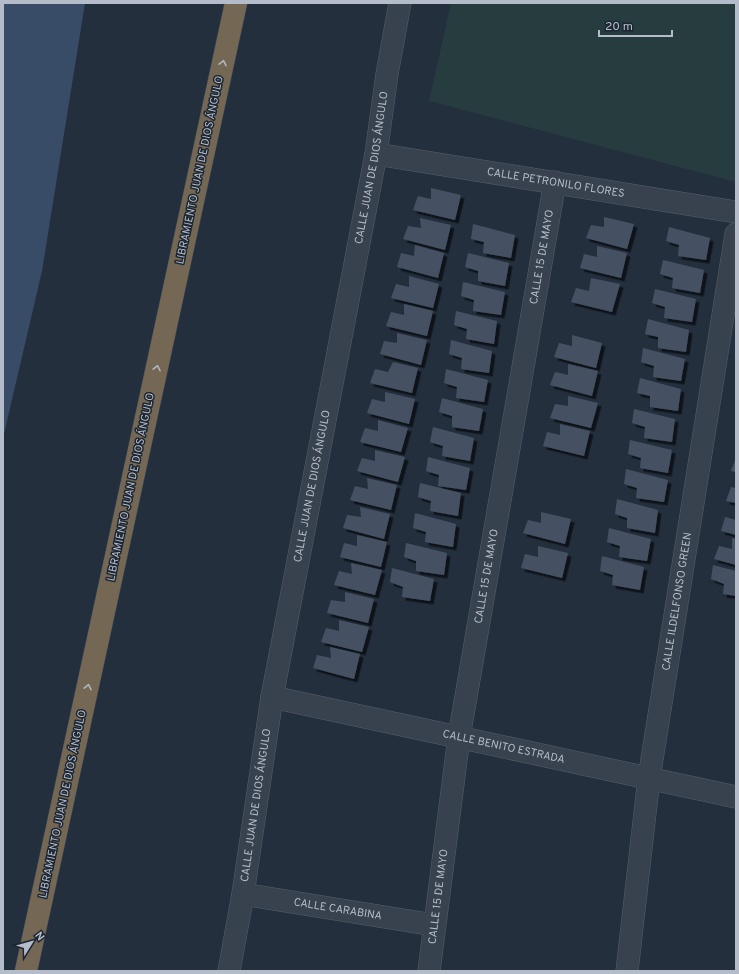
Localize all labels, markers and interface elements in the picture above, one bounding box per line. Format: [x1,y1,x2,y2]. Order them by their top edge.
scale bar [599,12,672,38]
text: 20 m [605,19,633,35]
one-way arrow [218,60,226,66]
street label: LIBRAMIENTO JUAN DE DIOS ÁNGULO [172,74,227,266]
street label: CALLE JUAN DE DIOS ÁNGULO [352,90,392,245]
street label: CALLE PETRONILO FLORES [486,165,626,201]
street label: CALLE 15 DE MAYO [527,209,557,305]
one-way arrow [152,365,160,371]
street label: LIBRAMIENTO JUAN DE DIOS ÁNGULO [103,391,158,583]
street label: CALLE JUAN DE DIOS ÁNGULO [291,409,334,564]
street label: CALLE 15 DE MAYO [472,528,502,625]
street label: CALLE ILDELFONSO GREEN [659,531,695,672]
one-way arrow [83,683,91,690]
street label: LIBRAMIENTO JUAN DE DIOS ÁNGULO [35,708,90,900]
street label: CALLE BENITO ESTRADA [441,727,566,767]
street label: CALLE JUAN DE DIOS ÁNGULO [238,728,274,883]
street label: CALLE 15 DE MAYO [426,848,452,945]
street label: CALLE CARABINA [293,895,383,923]
north arrow [12,922,52,962]
text: N [31,929,47,944]

